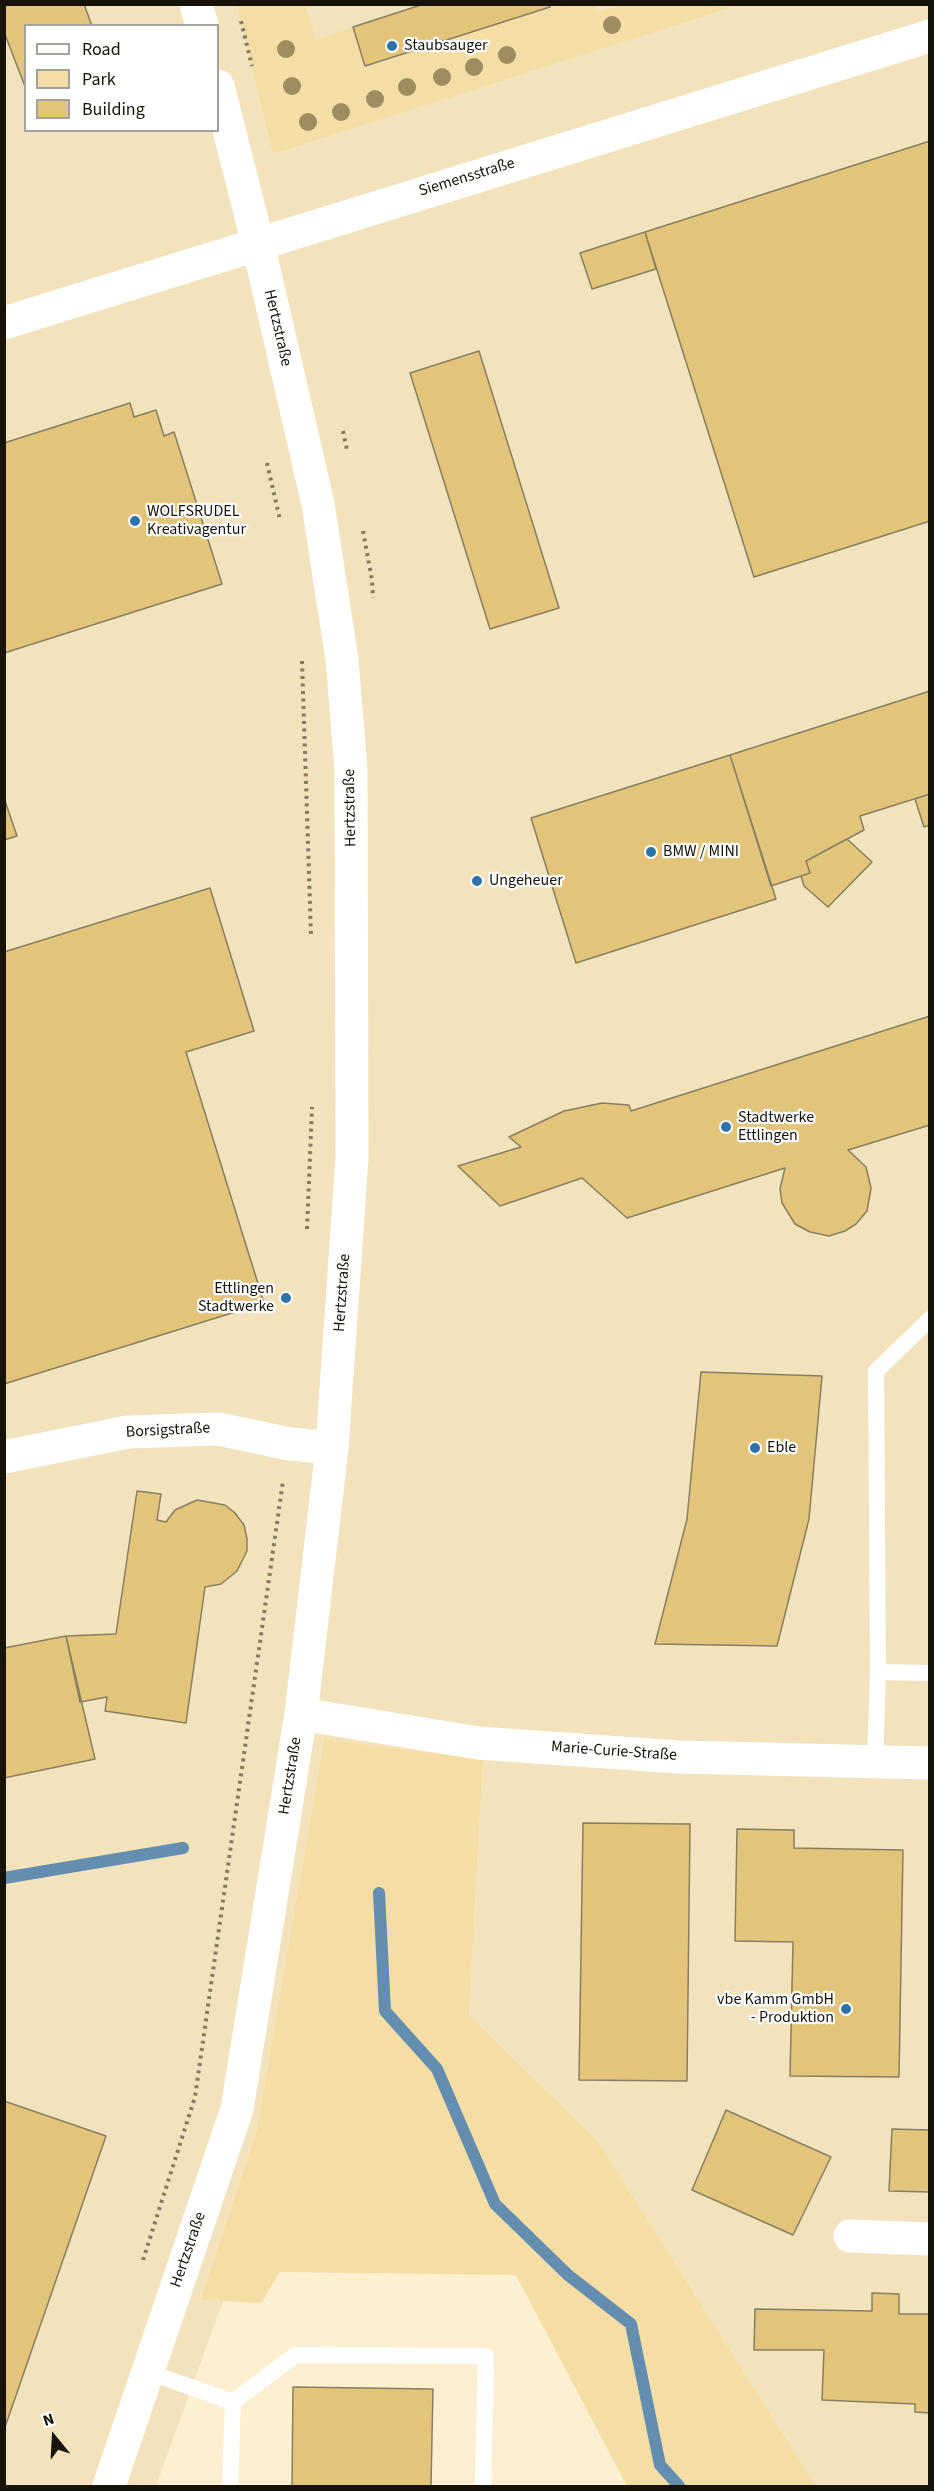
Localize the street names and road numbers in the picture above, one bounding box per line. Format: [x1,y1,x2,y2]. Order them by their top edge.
street label: Siemensstraße [417,154,517,202]
street label: Hertzstraße [259,288,295,368]
street label: Hertzstraße [341,769,361,847]
street label: Hertzstraße [331,1253,355,1333]
street label: Borsigstraße [125,1419,211,1443]
street label: Hertzstraße [275,1736,307,1816]
street label: Marie-Curie-Straße [550,1738,678,1766]
street label: Hertzstraße [167,2210,211,2290]

